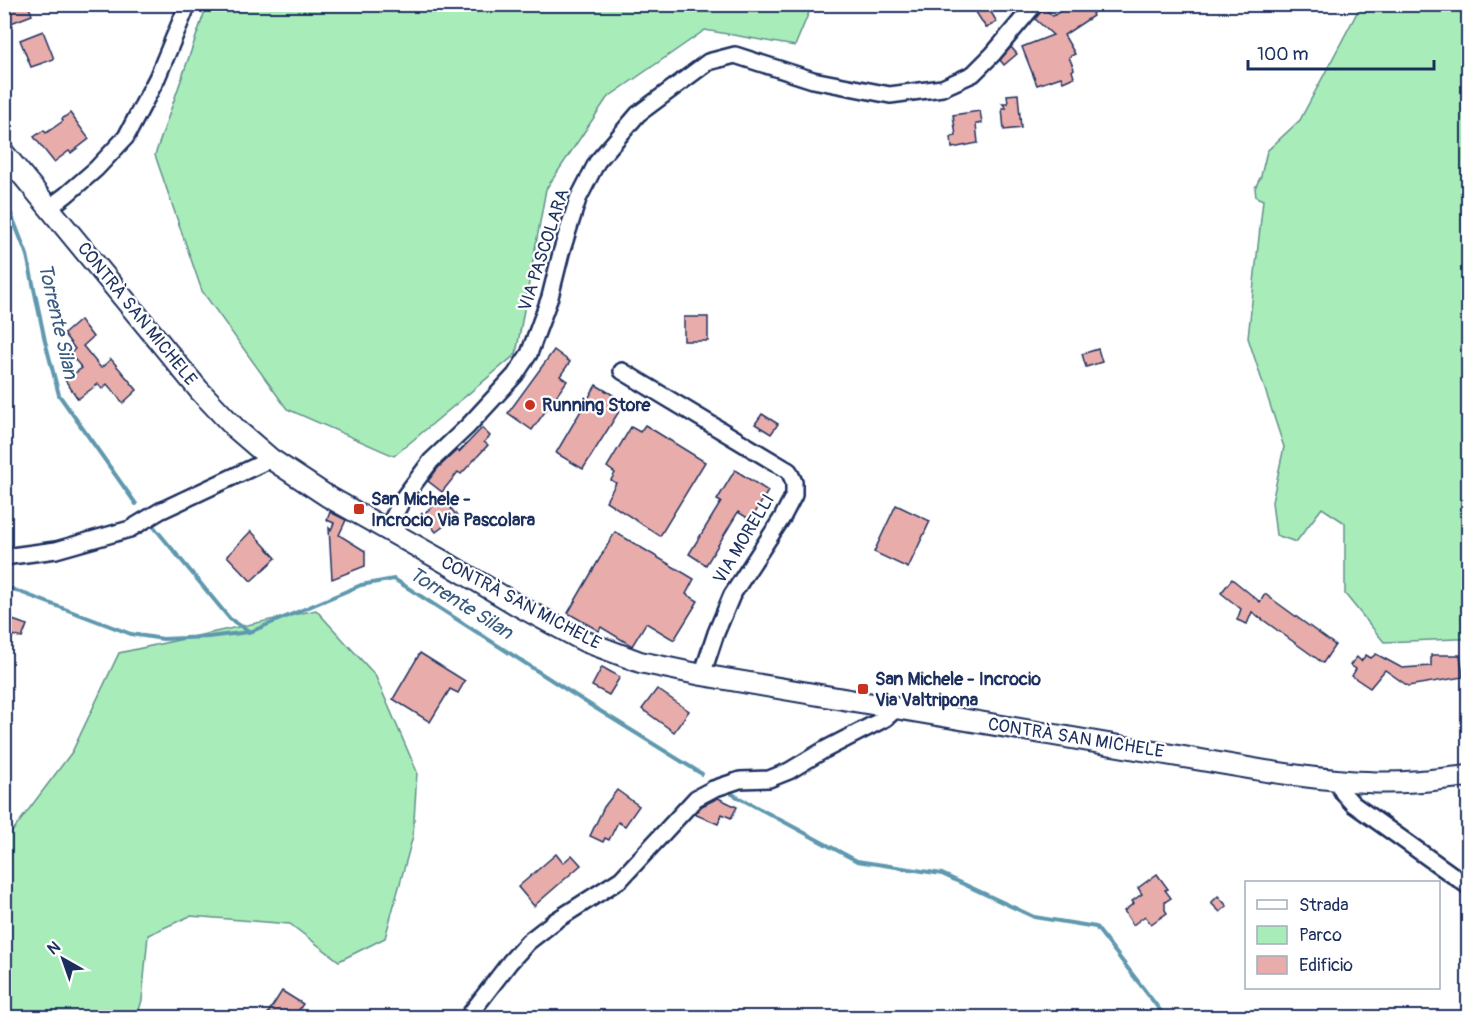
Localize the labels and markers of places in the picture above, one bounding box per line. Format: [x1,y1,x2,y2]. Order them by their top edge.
place label: Running Store [542,394,652,417]
marker: Running Store [523,398,537,412]
place label: San Michele - Incrocio Via Pascolara [371,488,536,532]
marker: San Michele - Incrocio Via Pascolara [352,502,366,516]
place label: San Michele - Incrocio Via Valtripona [875,668,1041,712]
marker: San Michele - Incrocio Via Valtripona [856,682,870,696]

